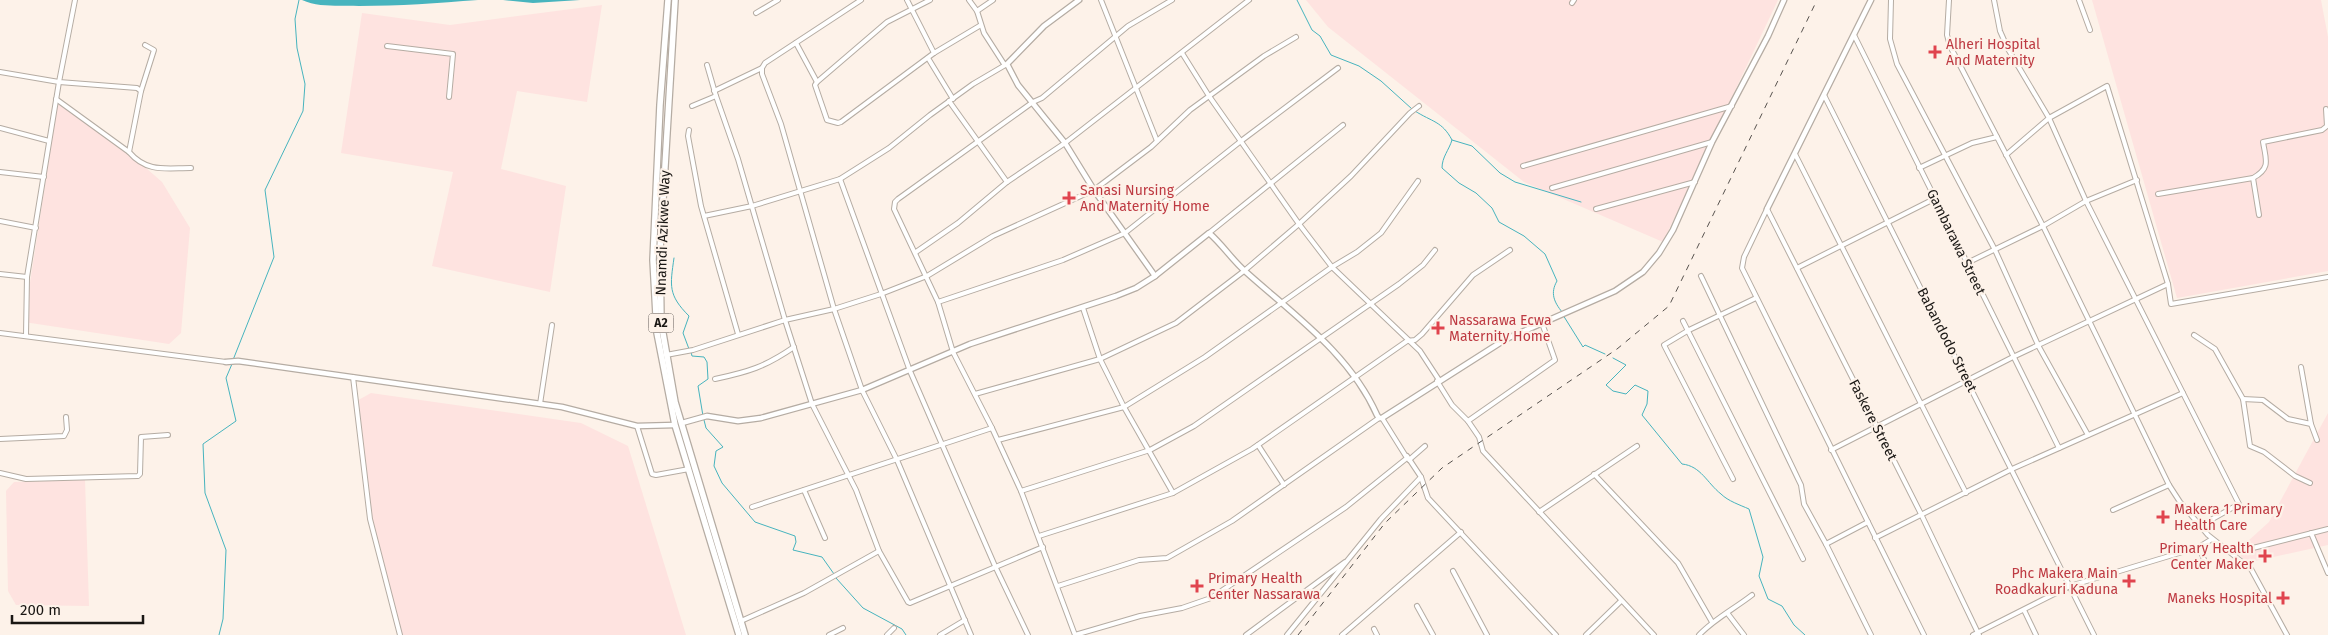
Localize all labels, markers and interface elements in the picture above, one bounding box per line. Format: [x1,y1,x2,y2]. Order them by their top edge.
place label: Alheri Hospital And Maternity [1946,36,2040,69]
marker: Alheri Hospital And Maternity [1928,45,1942,59]
street label: Nnamdi Azikwe Way [652,170,674,296]
place label: Sanasi Nursing And Maternity Home [1080,182,1210,215]
street label: Gambarawa Street [1923,186,1989,299]
marker: Sanasi Nursing And Maternity Home [1062,191,1076,205]
street label: Babandodo Street [1913,285,1981,396]
place label: Nassarawa Ecwa Maternity Home [1449,312,1552,345]
road number: A2 [648,314,674,332]
marker: Nassarawa Ecwa Maternity Home [1431,321,1445,335]
street label: Faskere Street [1845,376,1901,464]
place label: Makera 1 Primary Health Care [2174,501,2282,534]
marker: Makera 1 Primary Health Care [2156,510,2170,524]
place label: Primary Health Center Maker [2159,540,2255,573]
marker: Primary Health Center Maker [2258,549,2272,563]
place label: Phc Makera Main Roadkakuri Kaduna [1995,565,2118,598]
place label: Primary Health Center Nassarawa [1208,570,1320,603]
marker: Phc Makera Main Roadkakuri Kaduna [2122,574,2136,588]
marker: Primary Health Center Nassarawa [1190,579,1204,593]
place label: Maneks Hospital [2167,590,2272,607]
marker: Maneks Hospital [2276,591,2290,605]
scale bar [12,592,144,624]
text: 200 m [20,601,61,619]

